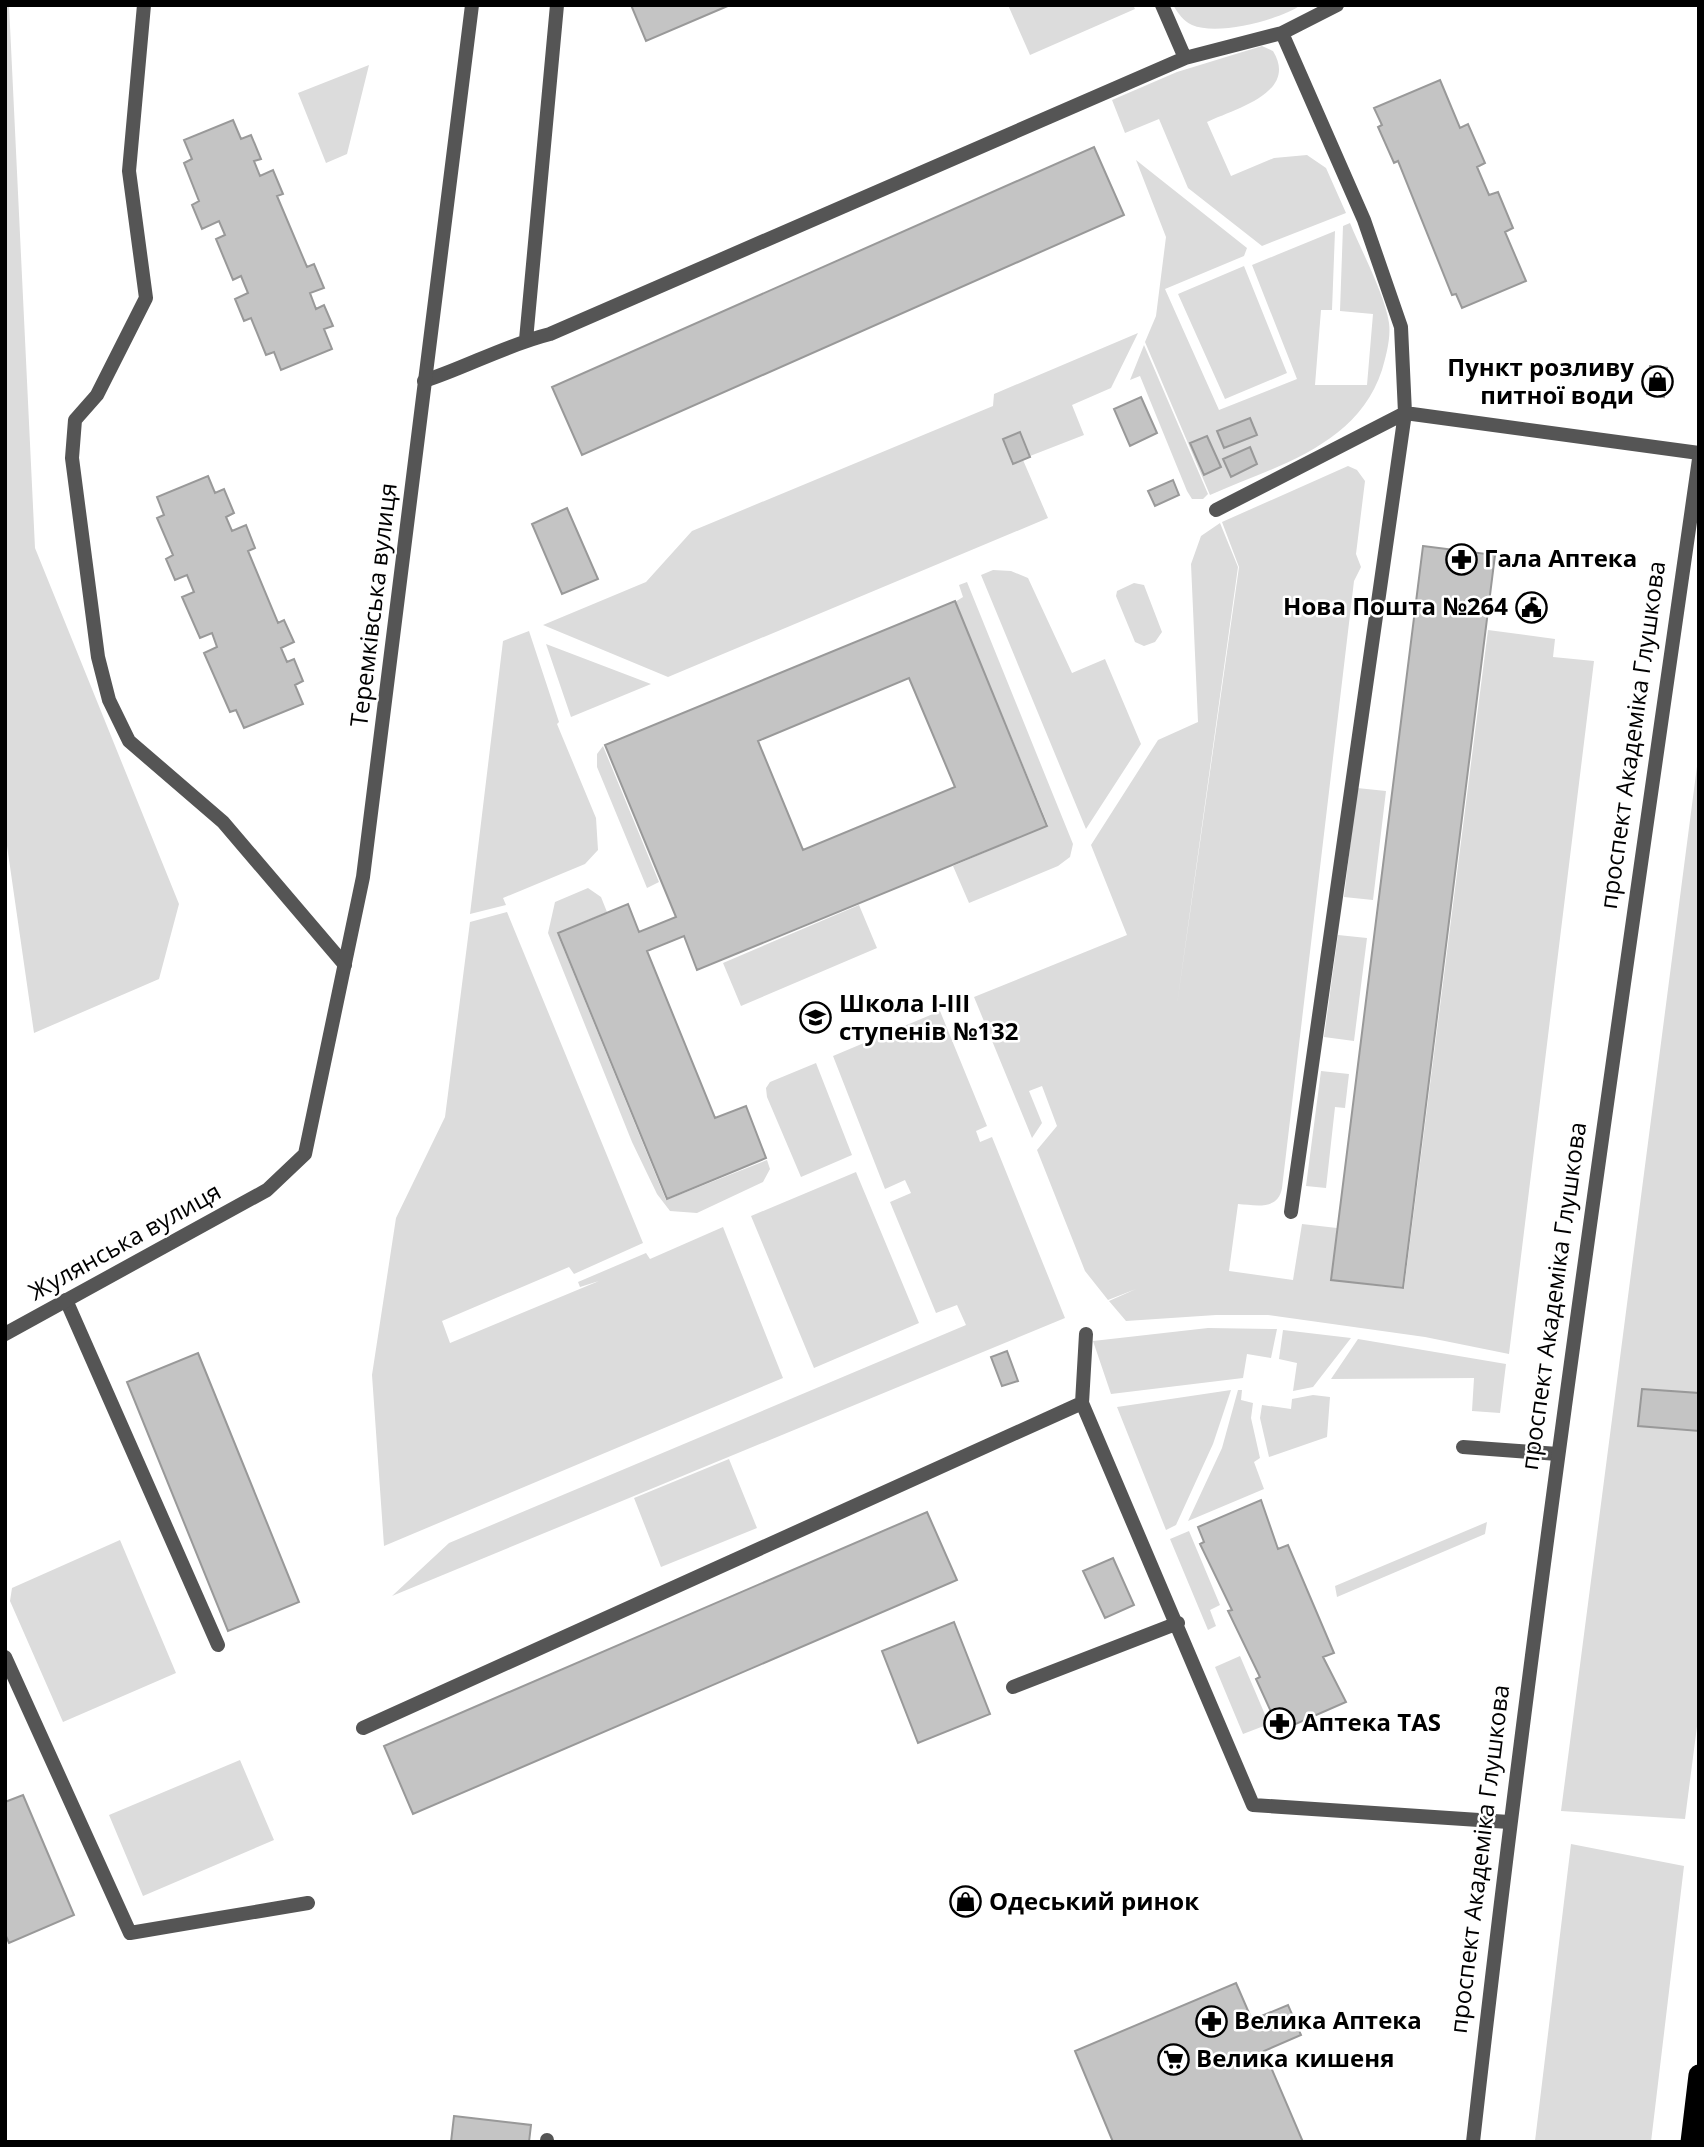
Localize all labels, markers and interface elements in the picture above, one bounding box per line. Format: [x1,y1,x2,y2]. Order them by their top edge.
place label: Пункт розливу питної води [1447,350,1634,411]
shop icon: Пункт розливу питної води [1640,365,1674,399]
street label: Теремківська вулиця [341,481,404,729]
place label: Гала Аптека [1484,541,1637,574]
pharmacy icon: Гала Аптека [1444,542,1478,576]
street label: проспект Академіка Глушкова [1591,559,1672,911]
place label: Нова Пошта №264 [1283,589,1508,622]
public building icon: Нова Пошта №264 [1514,590,1548,624]
place label: Школа І-ІІІ ступенів №132 [839,986,1018,1047]
school or university icon: Школа І-ІІІ ступенів №132 [799,1001,833,1035]
street label: проспект Академіка Глушкова [1512,1120,1593,1472]
street label: Жулянська вулиця [22,1174,226,1307]
street label: проспект Академіка Глушкова [1441,1683,1516,2035]
place label: Аптека TAS [1302,1705,1441,1738]
pharmacy icon: Аптека TAS [1262,1706,1296,1740]
place label: Одеський ринок [989,1884,1199,1917]
shop icon: Одеський ринок [949,1885,983,1919]
place label: Велика Аптека [1234,2003,1422,2036]
pharmacy icon: Велика Аптека [1194,2004,1228,2038]
place label: Велика кишеня [1196,2041,1394,2074]
supermarket icon: Велика кишеня [1156,2042,1190,2076]

